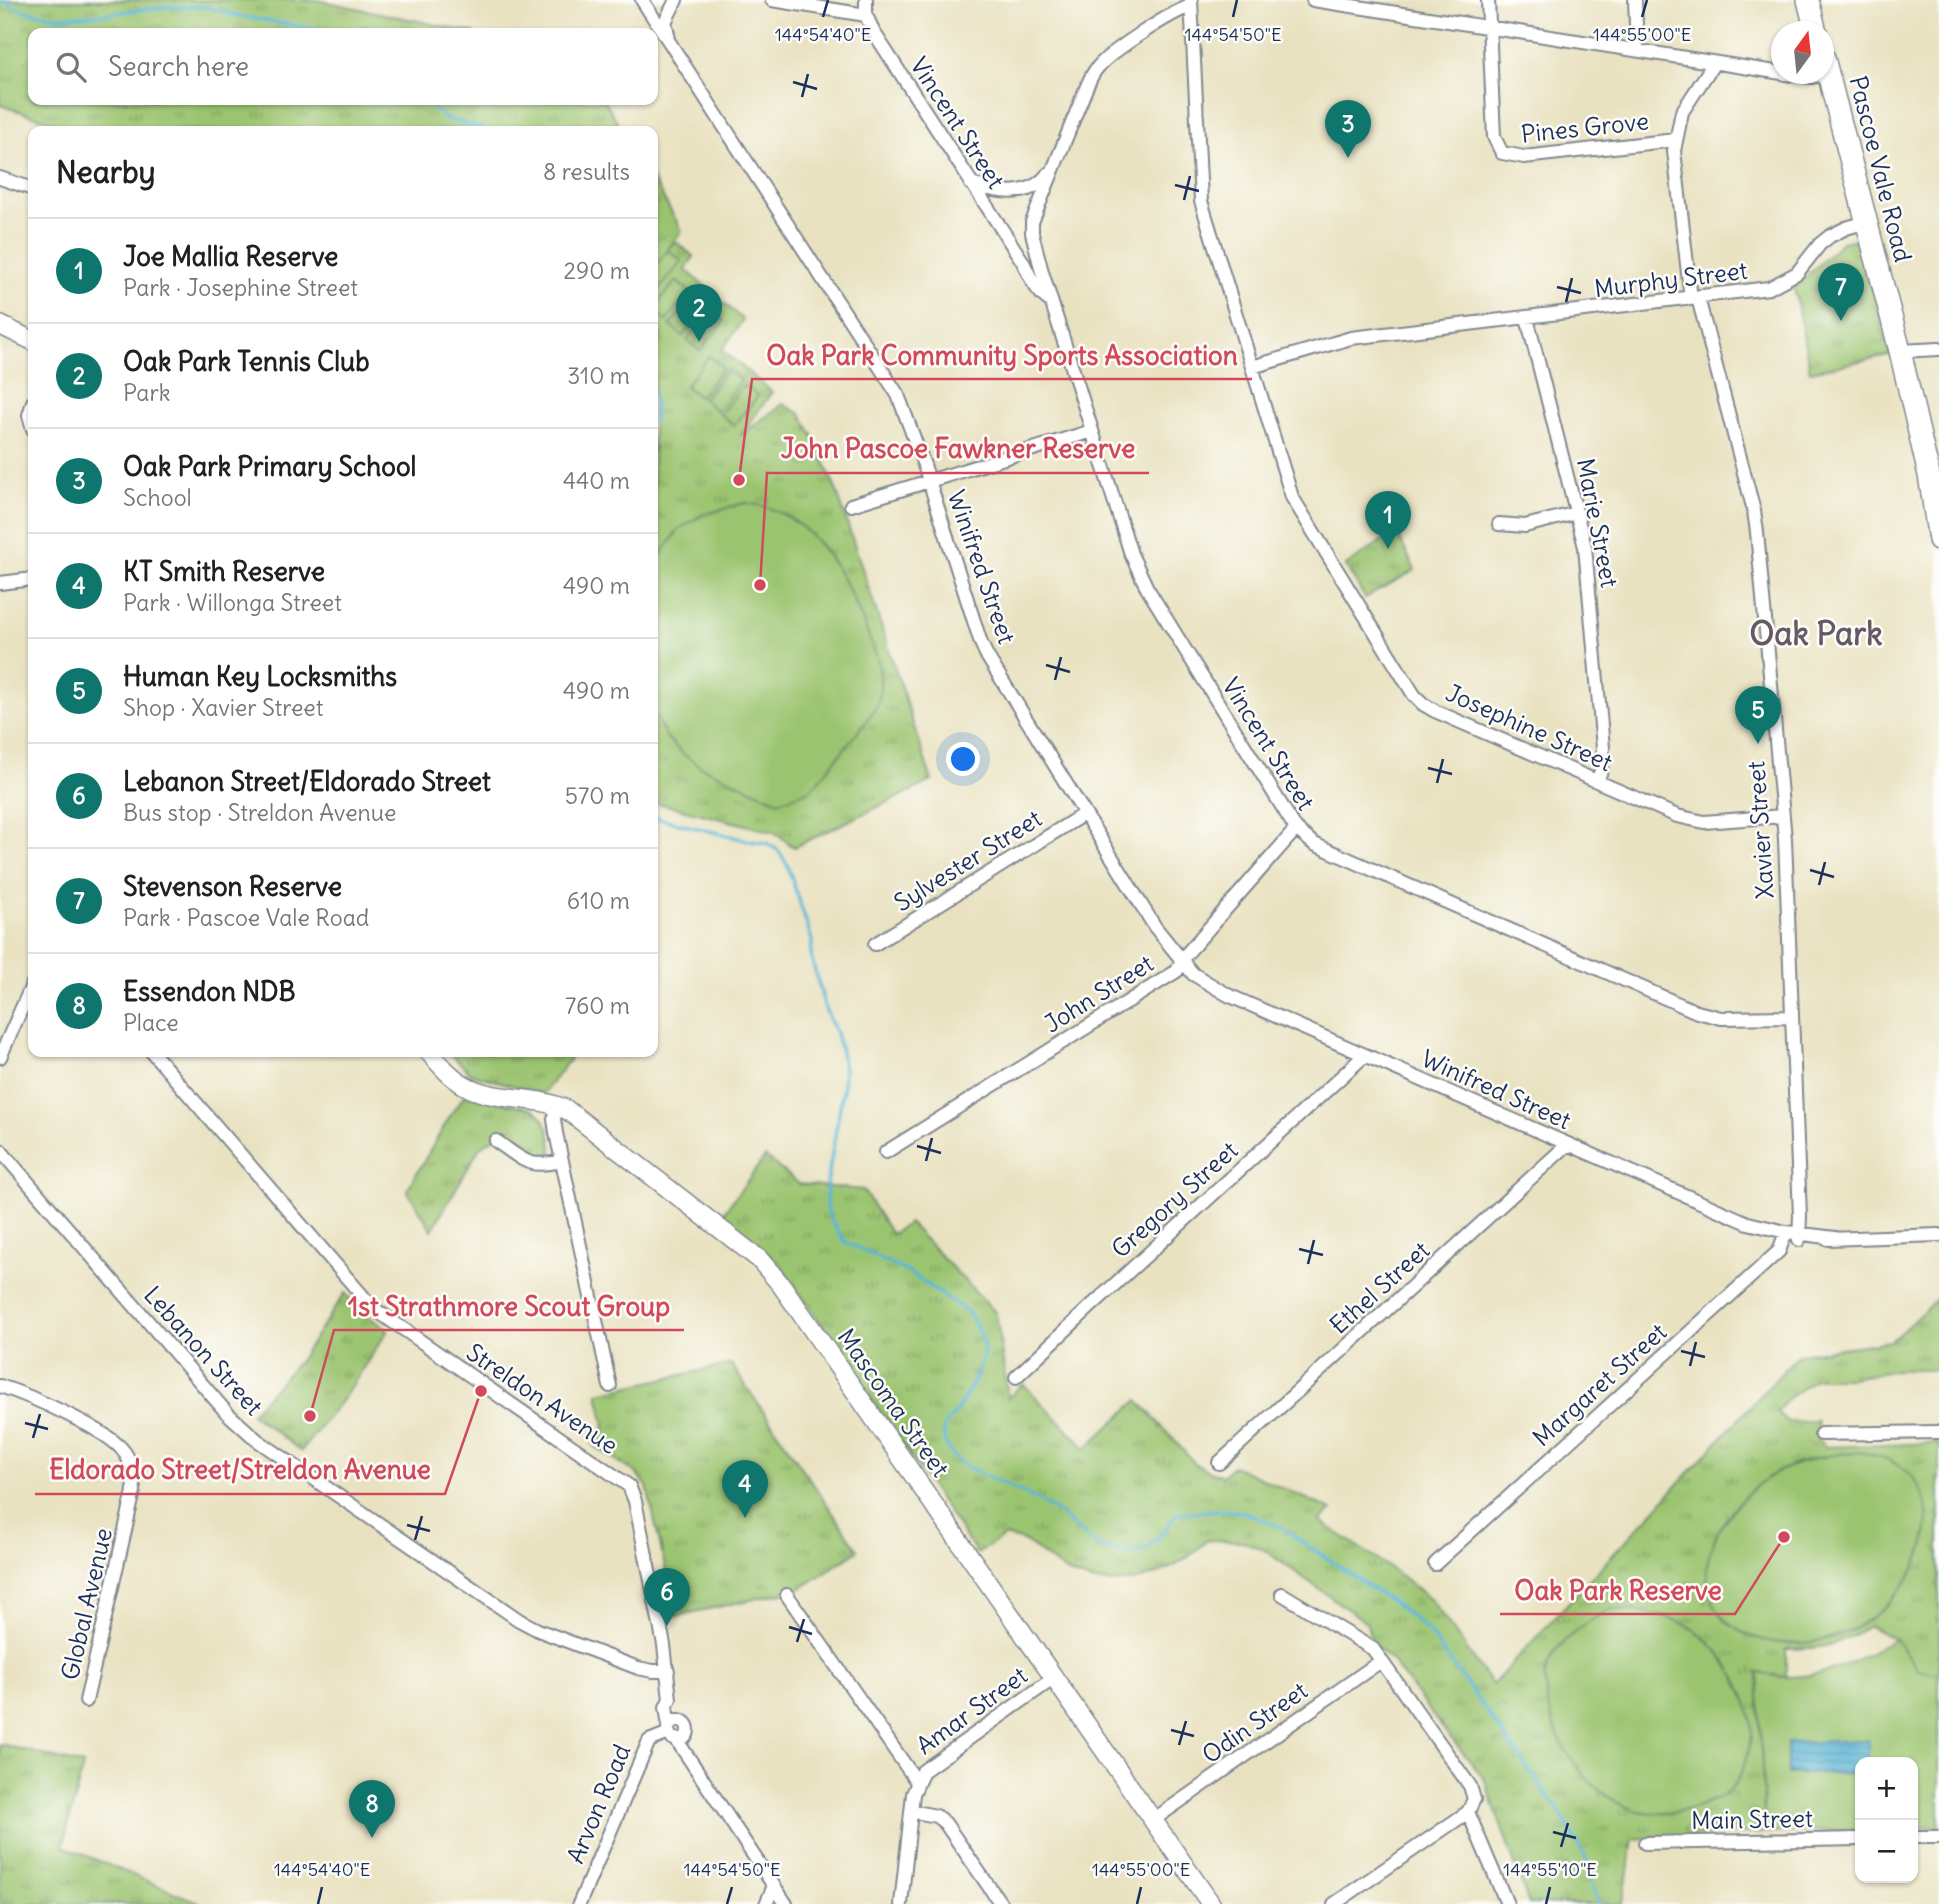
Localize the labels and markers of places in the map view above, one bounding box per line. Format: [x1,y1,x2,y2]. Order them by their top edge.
pin: 3 [1325,100,1371,158]
pin: 7 [1818,263,1864,321]
pin: 2 [676,284,722,342]
callout: Oak Park Community Sports Association [752,332,1252,379]
callout: John Pascoe Fawkner Reserve [767,426,1149,473]
pin: 1 [1365,491,1411,549]
pin: 5 [1735,686,1781,744]
callout: 1st Strathmore Scout Group [334,1283,684,1330]
callout: Eldorado Street/Streldon Avenue [35,1447,445,1494]
pin: 4 [722,1460,768,1518]
callout: Oak Park Reserve [1500,1567,1735,1614]
pin: 6 [644,1568,690,1626]
pin: 8 [349,1780,395,1838]

